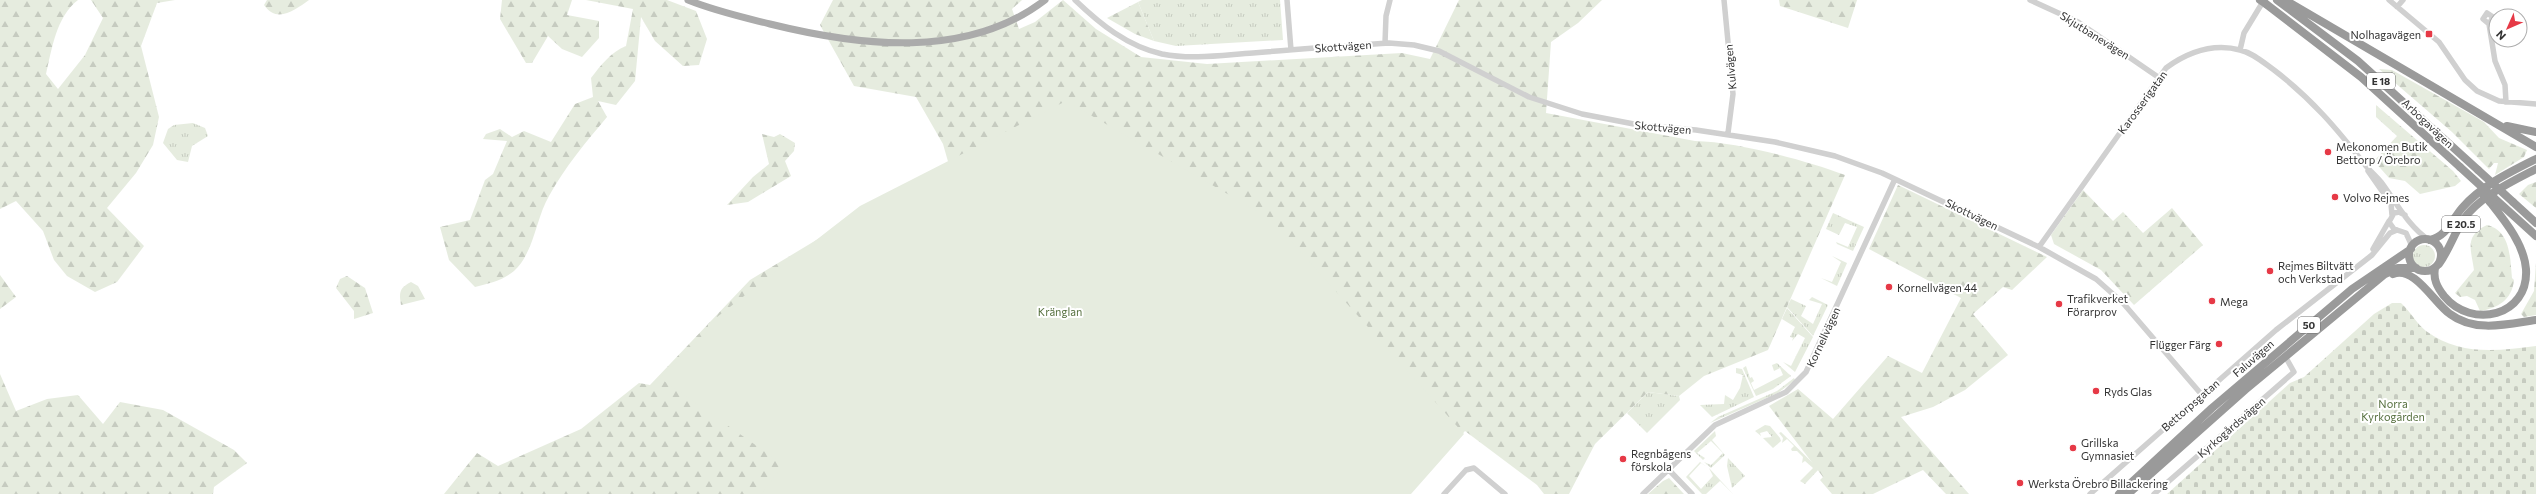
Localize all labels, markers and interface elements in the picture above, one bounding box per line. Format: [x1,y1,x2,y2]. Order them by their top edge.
street label: Skjutbanevägen [2058,8,2132,62]
north arrow [2488,8,2528,48]
place label: Nolhagavägen [2351,28,2421,41]
text: N [2493,28,2508,43]
marker: Nolhagavägen [2424,29,2434,39]
street label: Skottvägen [1314,38,1372,54]
street label: Kulvägen [1722,44,1738,90]
street label: Karosserigatan [2115,68,2169,136]
road number: E 18 [2367,73,2395,89]
street label: Arbogavägen [2400,96,2456,150]
street label: Skottvägen [1634,118,1692,136]
place label: Mekonomen Butik Bettorp / Örebro [2336,140,2428,166]
marker: Mekonomen Butik Bettorp / Örebro [2323,147,2333,157]
place label: Volvo Rejmes [2343,191,2409,204]
marker: Volvo Rejmes [2330,192,2340,202]
street label: Skottvägen [1944,196,2000,232]
road number: E 20.5 [2442,216,2480,232]
place label: Rejmes Biltvätt och Verkstad [2278,259,2354,285]
marker: Rejmes Biltvätt och Verkstad [2265,266,2275,276]
place label: Kornellvägen 44 [1897,281,1978,294]
marker: Kornellvägen 44 [1884,282,1894,292]
place label: Trafikverket Förarprov [2067,292,2128,318]
place label: Mega [2220,295,2248,308]
marker: Mega [2207,296,2217,306]
marker: Trafikverket Förarprov [2054,299,2064,309]
park label: Kränglan [1038,305,1082,318]
street label: Kornellvägen [1803,305,1843,369]
road number: 50 [2298,317,2320,333]
street label: Faluvägen [2230,337,2276,379]
place label: Flügger Färg [2149,338,2211,351]
marker: Flügger Färg [2214,339,2224,349]
street label: Bettorpsgatan [2158,376,2222,434]
place label: Ryds Glas [2104,385,2152,398]
marker: Ryds Glas [2091,386,2101,396]
street label: Kyrkogårdsvägen [2194,394,2268,460]
park label: Norra Kyrkogården [2361,397,2425,423]
place label: Grillska Gymnasiet [2081,436,2135,462]
marker: Grillska Gymnasiet [2068,443,2078,453]
place label: Regnbågens förskola [1631,447,1691,473]
marker: Regnbågens förskola [1618,454,1628,464]
place label: Werksta Örebro Billackering [2028,476,2168,490]
marker: Werksta Örebro Billackering [2015,478,2025,488]

